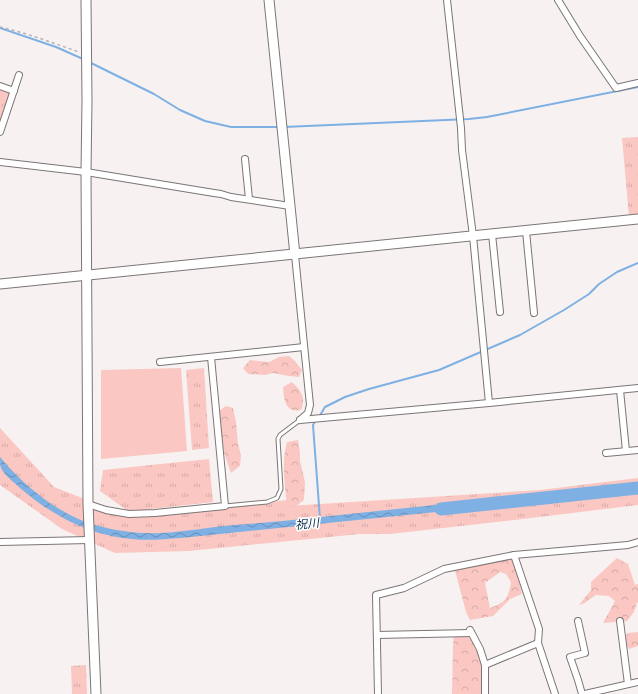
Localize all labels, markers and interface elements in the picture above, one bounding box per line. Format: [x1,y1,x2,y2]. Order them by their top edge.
water label: 祝川 [294,516,322,532]

